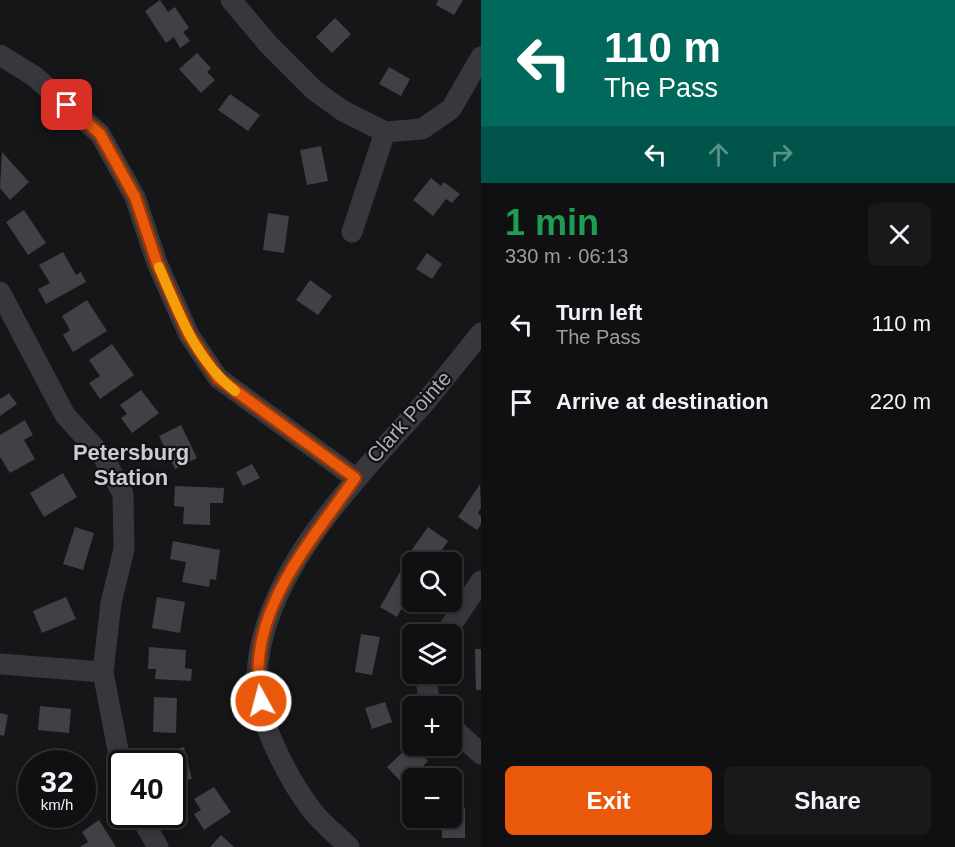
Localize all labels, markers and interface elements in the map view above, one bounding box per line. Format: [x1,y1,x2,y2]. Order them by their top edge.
icon: left [505,24,583,102]
text: 110 m [604,24,721,71]
text: The Pass [604,73,718,103]
pin [41,79,92,130]
icon: arrive [50,88,83,121]
icon: left [639,138,672,171]
icon: ahead [702,138,735,171]
icon: right [765,138,798,171]
text: 1 min [505,202,599,243]
button: close [868,203,931,266]
text: 330 m · 06:13 [505,245,628,267]
text: Turn left [556,300,642,325]
icon: left [505,308,538,341]
text: 110 m [871,311,931,336]
text: The Pass [556,326,640,348]
street label: Clark Pointe [362,366,455,467]
icon: arrive [505,386,538,419]
text: Arrive at destination [556,389,769,414]
text: 220 m [870,389,931,414]
district label: Petersburg Station [73,440,189,490]
map controls [402,552,462,828]
button: search [402,552,462,612]
button: layers [402,624,462,684]
position arrow [229,669,293,733]
button: + [402,696,462,756]
speed limit sign: 40 [108,750,186,828]
text: 32 [40,765,74,798]
button: Exit [505,766,712,835]
button: Share [724,766,931,835]
button: − [402,768,462,828]
text: km/h [41,796,73,813]

